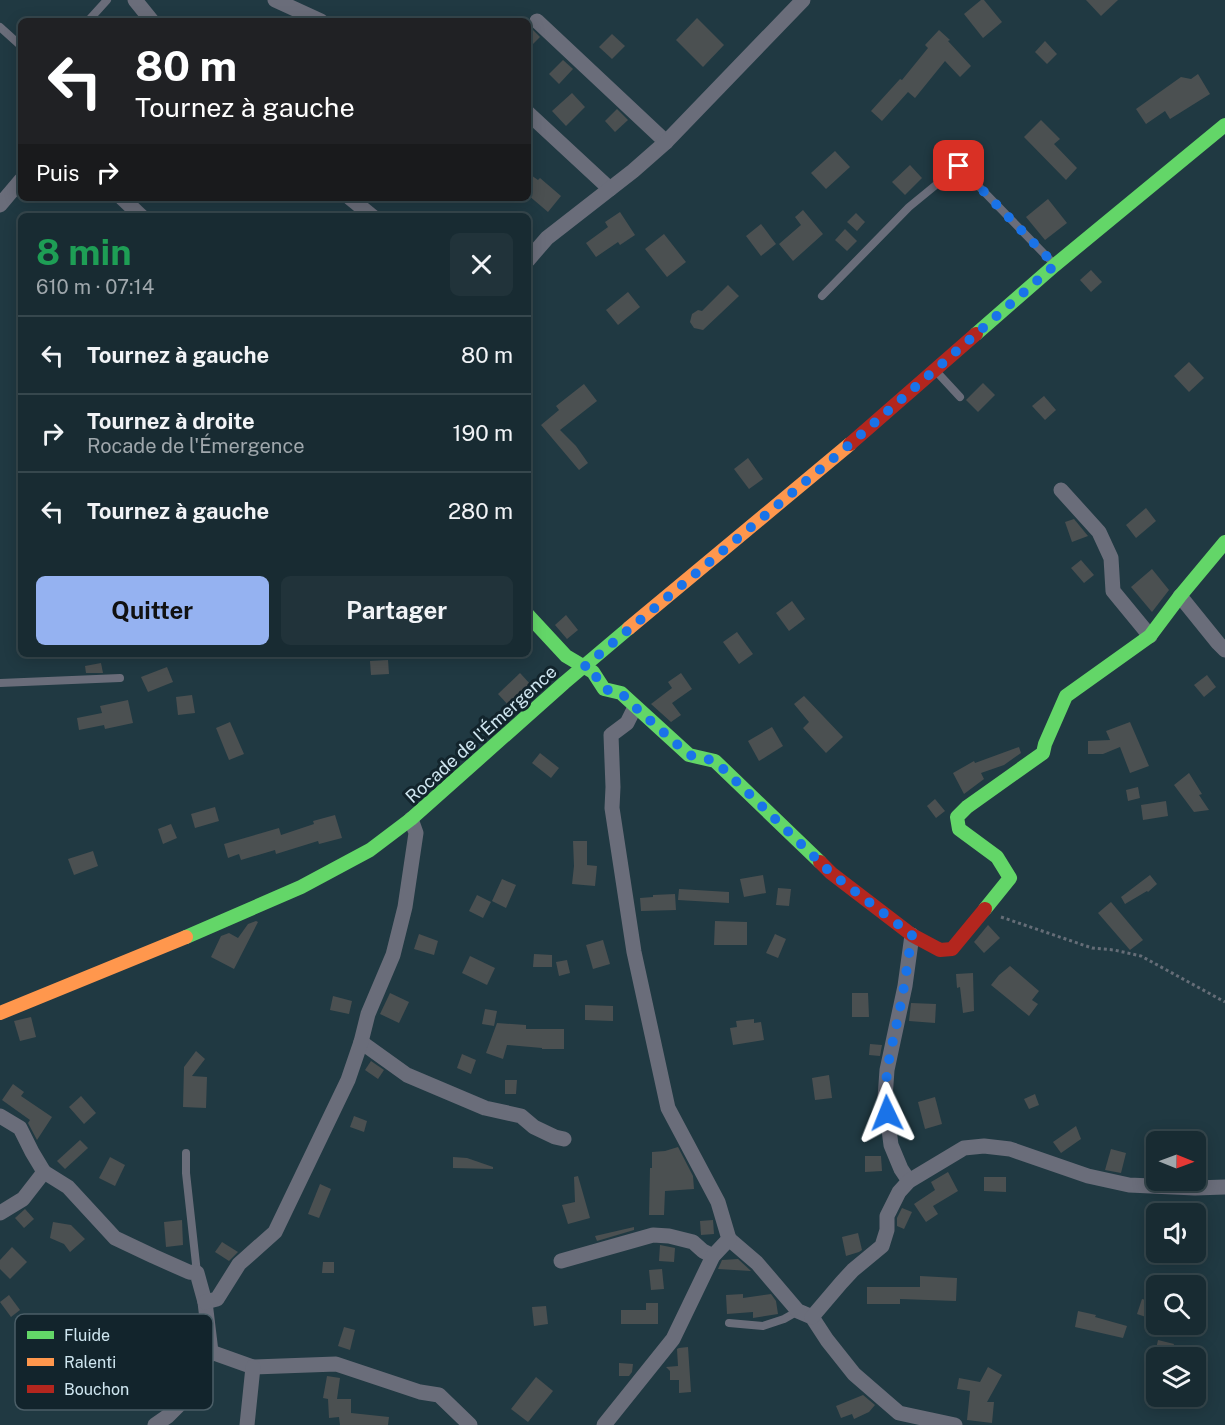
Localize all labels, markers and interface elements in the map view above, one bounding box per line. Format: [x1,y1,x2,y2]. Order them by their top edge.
text: 80 m [135,41,237,90]
icon: left [36,42,114,120]
text: Tournez à gauche [135,91,355,123]
pin [933,140,984,191]
icon: arrive [942,149,975,182]
icon: right [91,156,124,189]
text: Puis [36,160,79,186]
text: 8 min [36,231,132,273]
button: close [450,233,513,296]
text: 610 m · 07:14 [36,275,154,299]
icon: left [36,339,69,372]
text: Tournez à gauche [87,342,269,368]
text: 80 m [461,342,513,368]
text: Tournez à droite [87,408,255,434]
icon: right [36,417,69,450]
text: 190 m [453,420,513,446]
text: Rocade de l'Émergence [87,434,305,458]
icon: left [36,495,69,528]
text: Tournez à gauche [87,498,269,524]
text: 280 m [448,498,513,524]
button: Quitter [36,576,269,645]
button: Partager [281,576,513,645]
street label: Rocade de l'Émergence [401,660,561,807]
position arrow [855,1081,919,1145]
north arrow [1146,1131,1206,1191]
map controls [1146,1131,1206,1407]
button: sound [1146,1203,1206,1263]
button: search [1146,1275,1206,1335]
legend [15,1314,213,1410]
text: Fluide [64,1326,110,1345]
button: layers [1146,1347,1206,1407]
text: Ralenti [64,1353,116,1372]
text: Bouchon [64,1380,129,1399]

